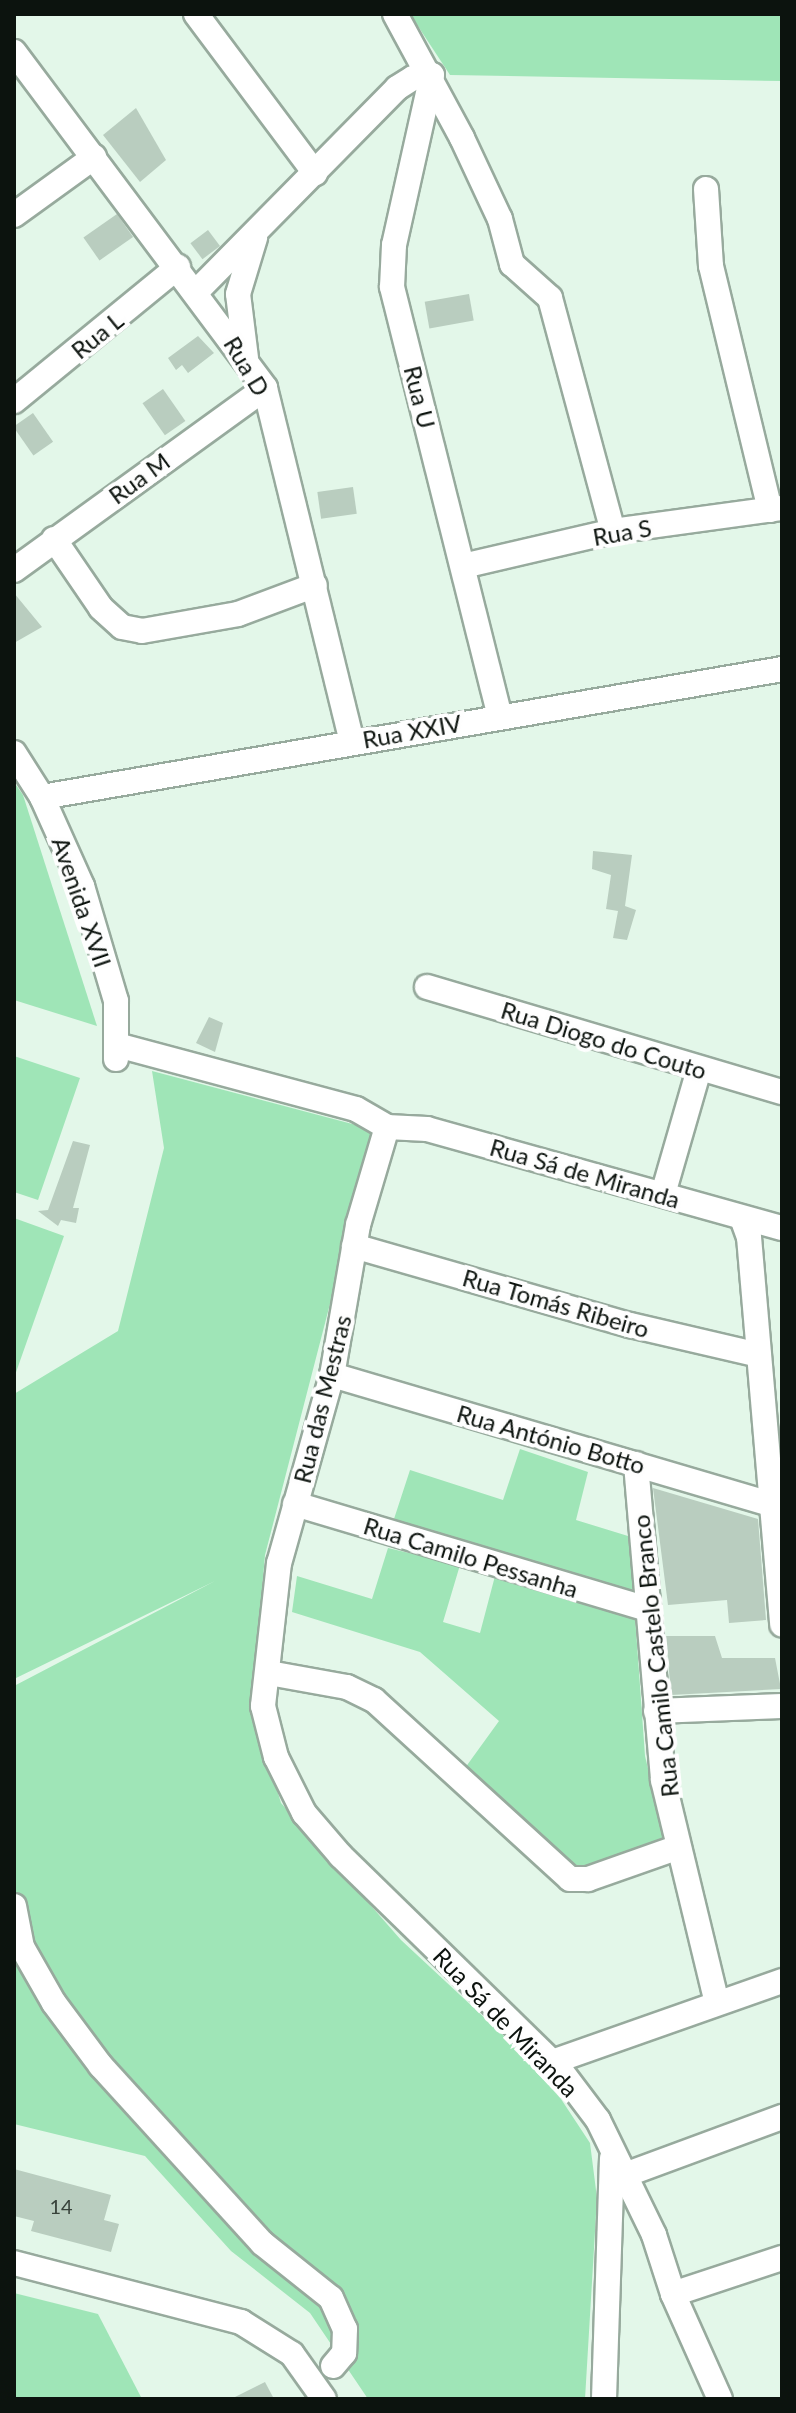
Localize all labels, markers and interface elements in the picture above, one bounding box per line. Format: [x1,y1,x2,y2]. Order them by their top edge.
street label: Rua L [65,305,129,365]
street label: Rua D [218,331,276,401]
street label: Rua U [398,363,442,431]
street label: Rua M [103,446,175,510]
street label: Rua S [590,513,654,551]
street label: Rua XXIV [360,708,464,754]
street label: Avenida XVII [46,833,118,971]
street label: Rua Diogo do Couto [498,995,710,1085]
street label: Rua Sá de Miranda [487,1132,683,1214]
street label: Rua Tomás Ribeiro [459,1263,653,1343]
street label: Rua das Mestras [287,1312,357,1486]
street label: Rua António Botto [453,1398,649,1480]
street label: Rua Camilo Pessanha [360,1511,582,1603]
street label: Rua Camilo Castelo Branco [626,1513,684,1799]
street label: Rua Sá de Miranda [427,1941,585,2103]
house number: 14 [49,2194,73,2218]

